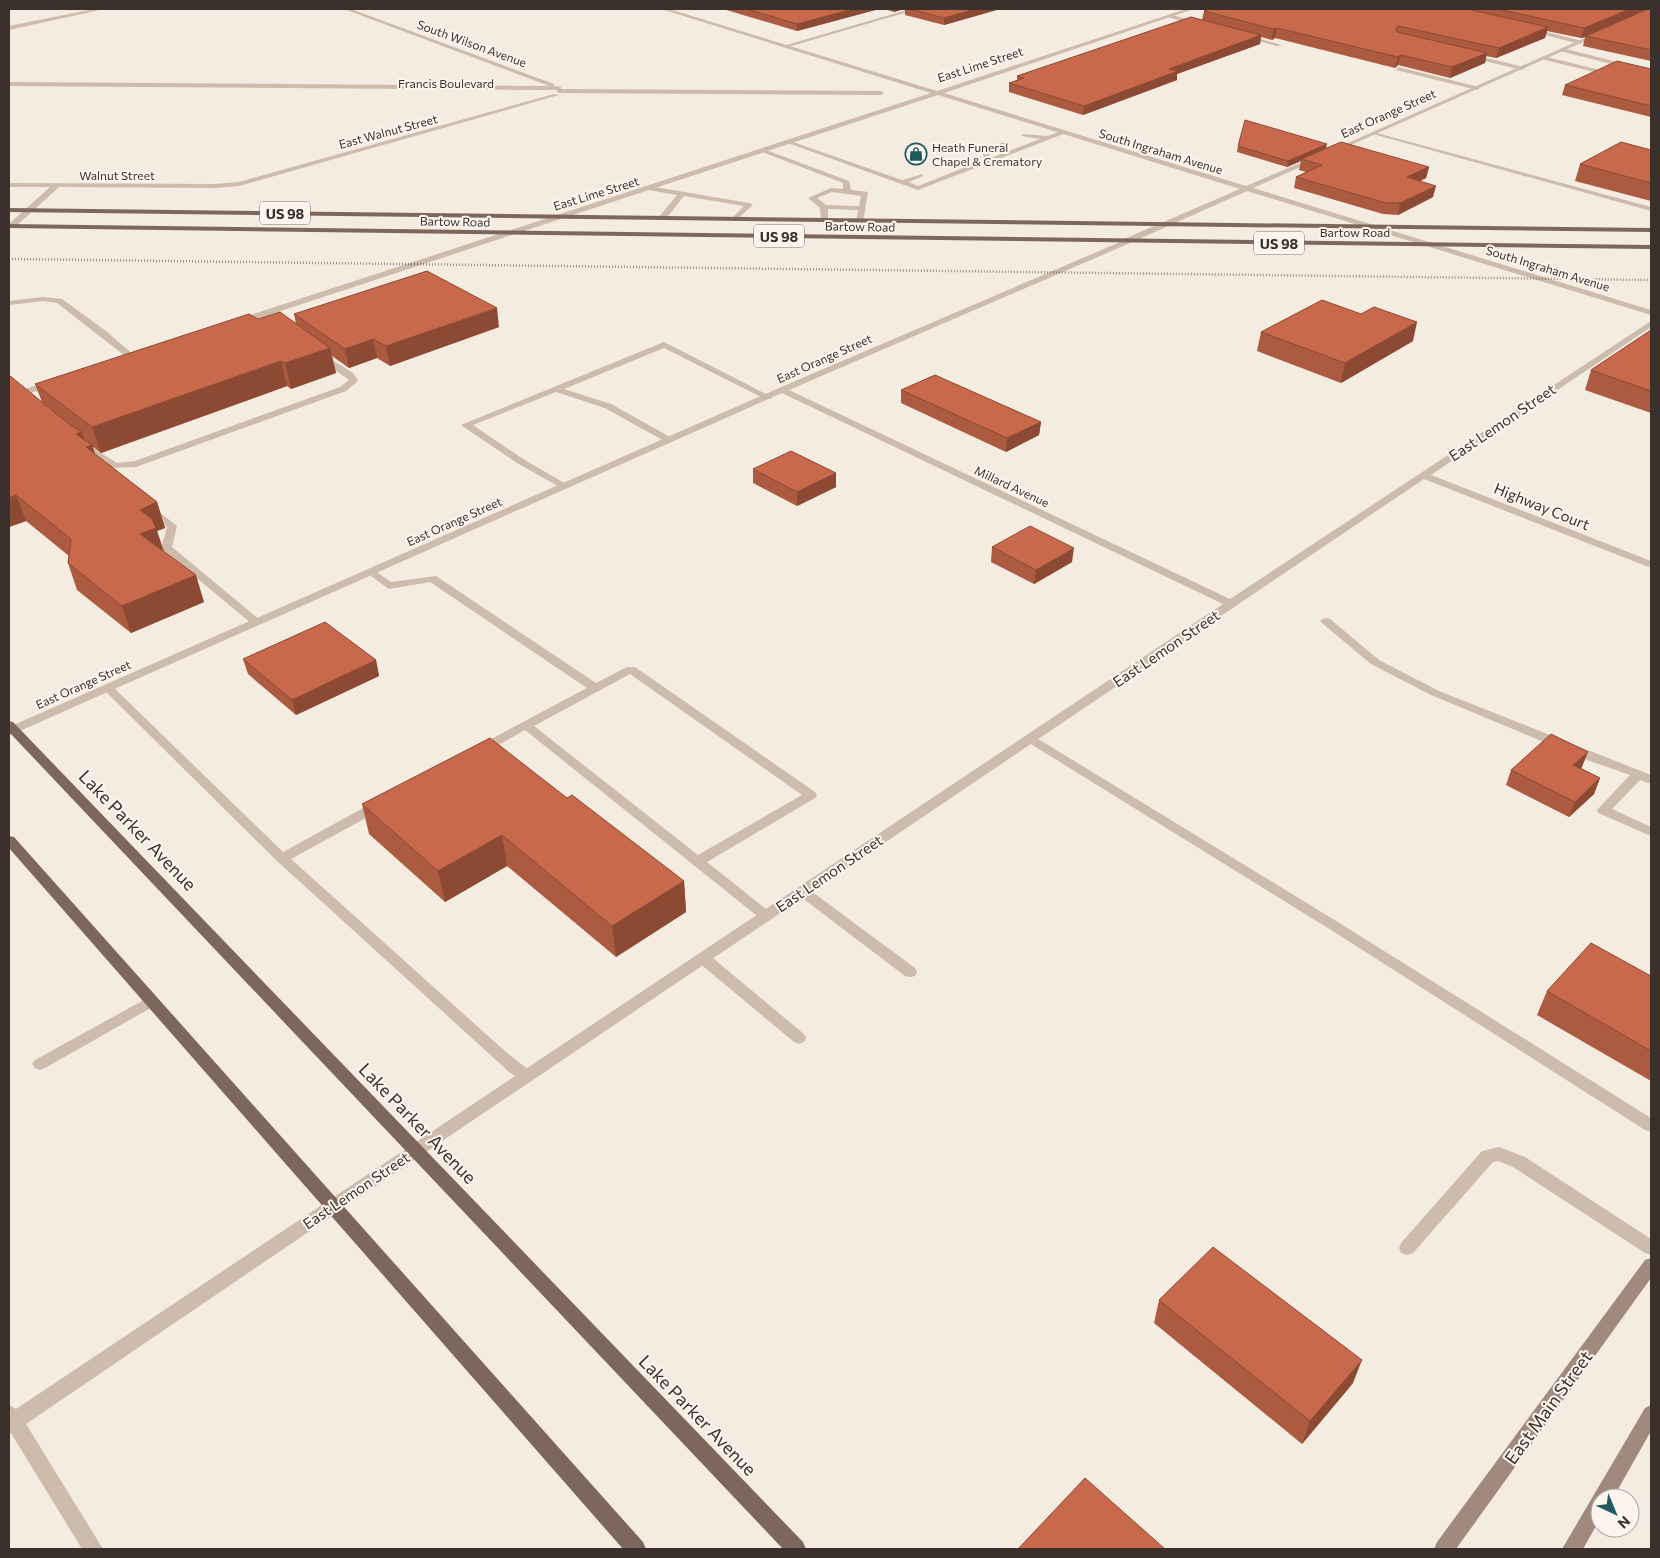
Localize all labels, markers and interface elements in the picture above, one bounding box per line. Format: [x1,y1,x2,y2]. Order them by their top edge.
street label: South Wilson Avenue [415,17,529,69]
street label: East Lime Street [936,44,1025,84]
street label: Francis Boulevard [398,76,494,90]
street label: East Orange Street [1338,86,1438,140]
street label: East Walnut Street [337,111,439,151]
street label: South Ingraham Avenue [1097,126,1225,176]
place label: Heath Funeral Chapel & Crematory [932,140,1042,168]
shop icon: Heath Funeral Chapel & Crematory [904,142,928,166]
street label: Walnut Street [79,168,155,182]
street label: East Lime Street [551,173,641,213]
road number: US 98 [260,202,310,224]
street label: Bartow Road [420,213,490,229]
street label: Bartow Road [825,218,895,234]
road number: US 98 [754,225,804,248]
street label: Bartow Road [1320,225,1390,239]
road number: US 98 [1254,232,1304,254]
street label: South Ingraham Avenue [1484,243,1612,293]
street label: East Orange Street [774,331,874,385]
street label: East Lemon Street [1445,380,1559,464]
street label: Millard Avenue [972,463,1052,509]
street label: Highway Court [1492,479,1592,533]
street label: East Orange Street [404,494,504,548]
street label: East Lemon Street [1109,606,1223,690]
street label: East Orange Street [33,657,133,711]
street label: Lake Parker Avenue [75,765,201,895]
street label: East Lemon Street [772,831,886,915]
street label: Lake Parker Avenue [355,1058,481,1188]
street label: East Lemon Street [299,1148,413,1232]
street label: East Main Street [1499,1346,1597,1468]
street label: Lake Parker Avenue [635,1350,761,1480]
north arrow [1590,1488,1640,1538]
text: N [1615,1513,1634,1532]

